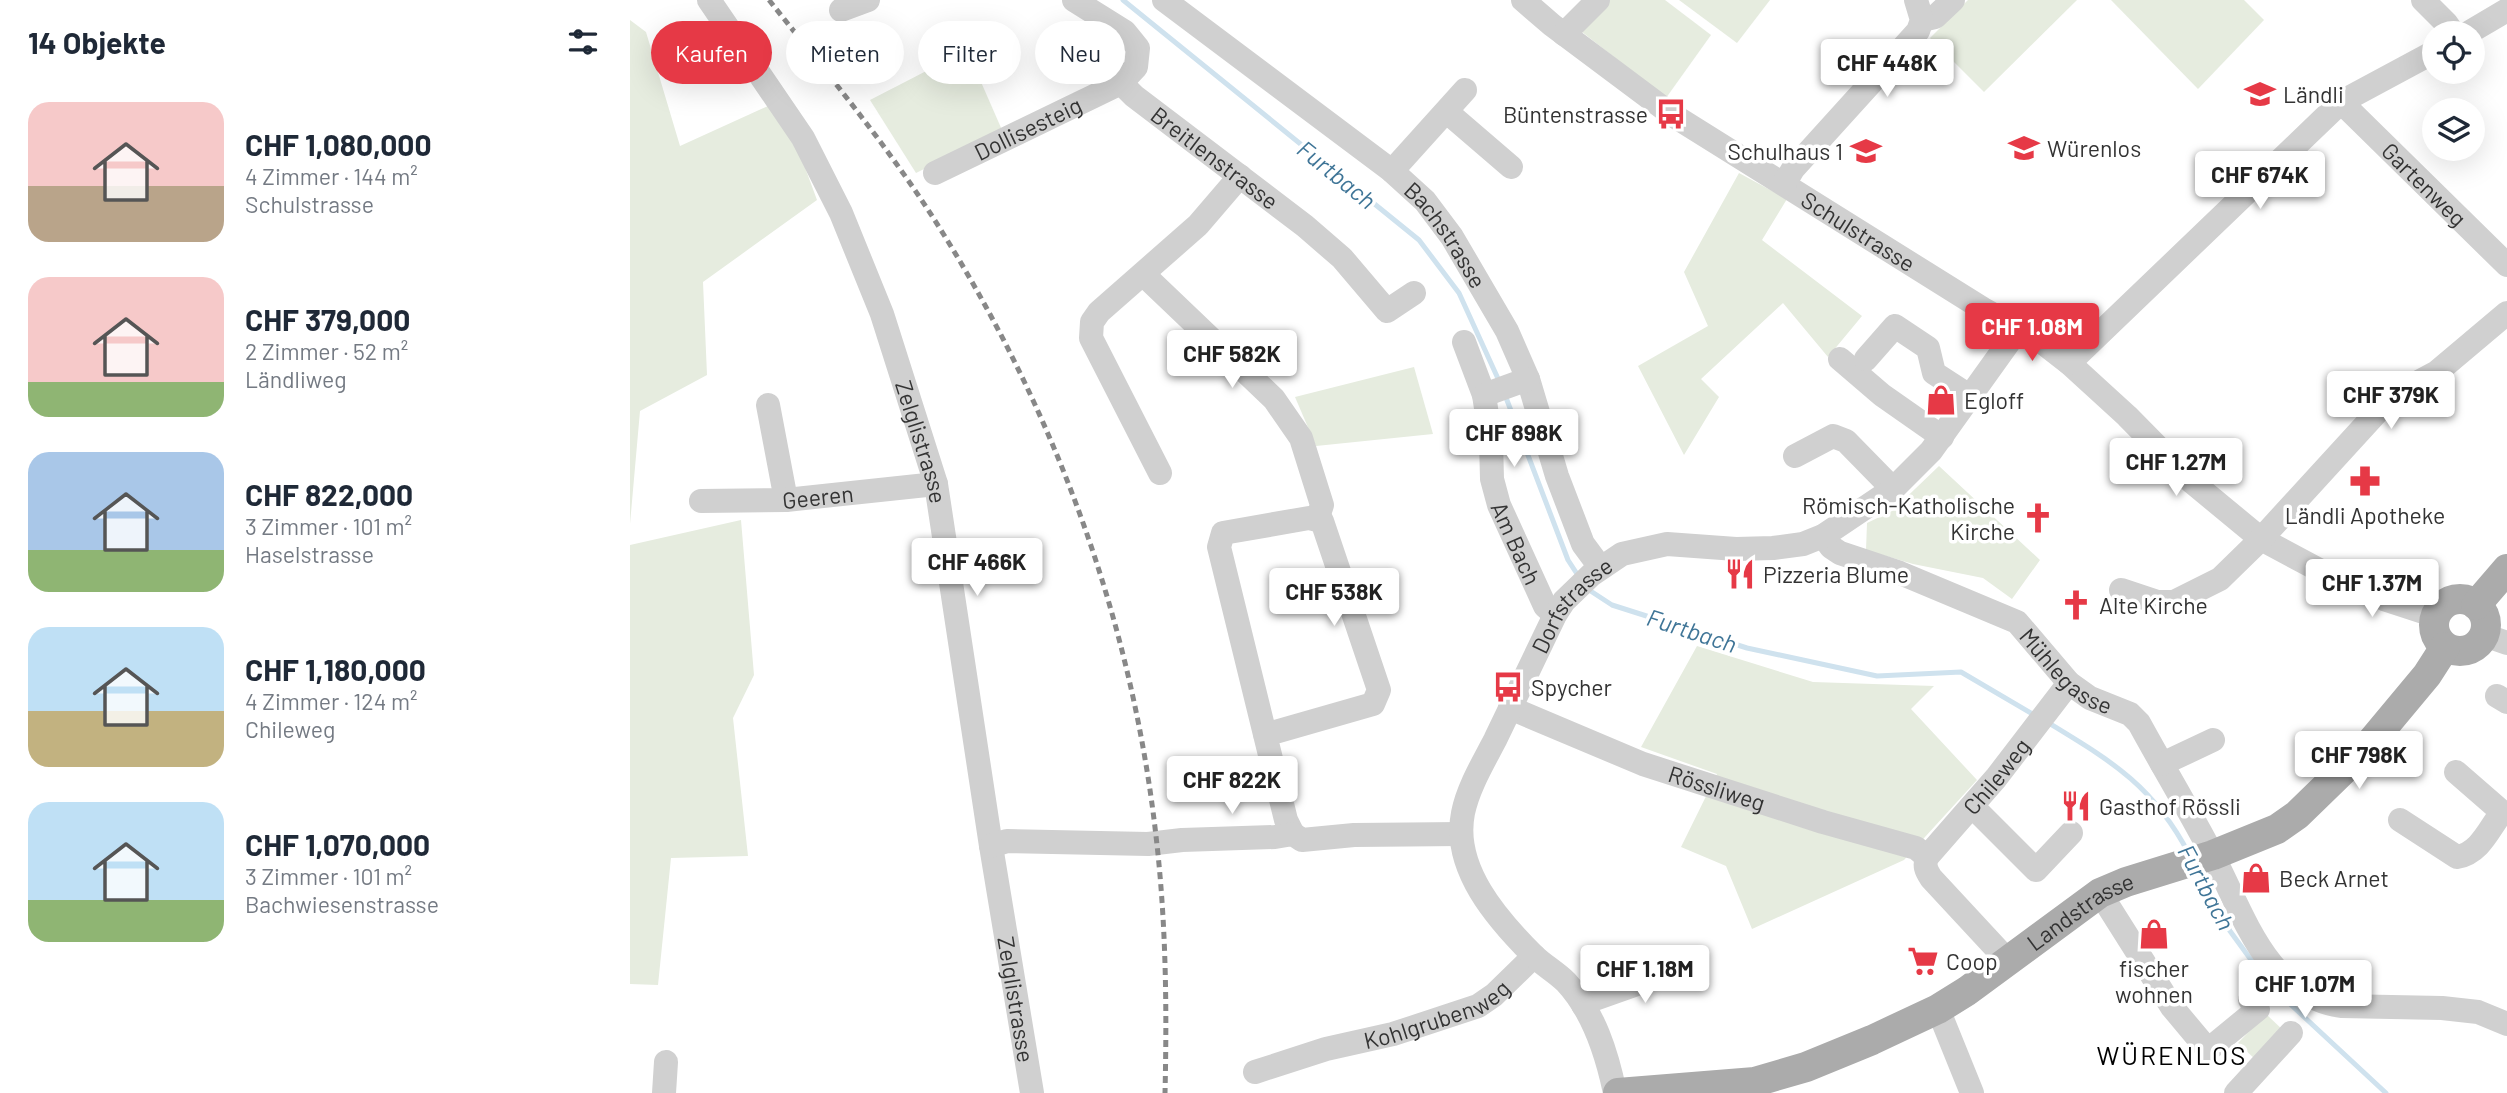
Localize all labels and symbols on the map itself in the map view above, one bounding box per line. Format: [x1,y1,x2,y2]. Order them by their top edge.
pin: CHF 448K [1815,40,1959,99]
school or university icon: Ländli [2243,77,2277,111]
place label: Ländli [2283,80,2344,108]
street label: Dollisesteig [969,90,1086,166]
bus stop icon: Büntenstrasse [1654,97,1688,131]
street label: Breitlenstrasse [1146,100,1284,215]
place label: Büntenstrasse [1503,100,1648,128]
school or university icon: Würenlos [2007,131,2041,165]
water label: Furtbach [1292,134,1382,214]
school or university icon: Schulhaus 1 [1849,134,1883,168]
place label: Würenlos [2047,134,2141,162]
street label: Gartenweg [2376,136,2473,232]
place label: Schulhaus 1 [1727,137,1843,165]
pin: CHF 674K [2188,152,2332,211]
street label: Bachstrasse [1399,175,1493,293]
street label: Schulstrasse [1796,185,1921,277]
pin: CHF 1.08M [1952,304,2112,363]
pin: CHF 582K [1160,330,1304,390]
pin: CHF 379K [2319,372,2463,431]
street label: Zelglistrasse [890,377,953,505]
shop icon: Egloff [1924,383,1958,417]
place label: Egloff [1964,386,2024,414]
pin: CHF 898K [1442,410,1586,469]
pin: CHF 1.27M [2096,438,2256,498]
pharmacy icon: Ländli Apotheke [2348,464,2382,498]
street label: Geeren [781,479,855,514]
place label: Römisch-Katholische Kirche [1802,491,2015,545]
street label: Am Bach [1485,497,1547,589]
church icon: Römisch-Katholische Kirche [2021,501,2055,535]
place label: Ländli Apotheke [2285,501,2445,529]
pin: CHF 466K [905,538,1049,598]
street label: Dorfstrasse [1525,551,1617,658]
restaurant icon: Pizzeria Blume [1723,557,1757,591]
place label: Pizzeria Blume [1763,560,1909,588]
pin: CHF 1.37M [2292,560,2452,619]
pin: CHF 538K [1262,568,1406,628]
church icon: Alte Kirche [2059,588,2093,622]
place label: Alte Kirche [2099,591,2208,619]
water label: Furtbach [1643,602,1741,658]
street label: Mühlegasse [2014,622,2117,720]
bus stop icon: Spycher [1491,670,1525,704]
place label: Spycher [1531,673,1613,701]
street label: Chileweg [1957,732,2036,820]
pin: CHF 798K [2287,732,2431,791]
pin: CHF 822K [1160,756,1304,816]
street label: Rössliweg [1665,759,1769,817]
restaurant icon: Gasthof Rössli [2059,789,2093,823]
place label: Gasthof Rössli [2099,792,2241,820]
water label: Furtbach [2172,839,2242,935]
shop icon: Beck Arnet [2239,861,2273,895]
place label: Beck Arnet [2279,864,2389,892]
street label: Landstrasse [2021,866,2137,956]
shop icon: fischer wohnen [2137,917,2171,951]
street label: Zelglistrasse [992,934,1041,1064]
supermarket icon: Coop [1906,944,1940,978]
pin: CHF 1.18M [1565,946,1725,1005]
place label: Coop [1946,947,1998,975]
place label: fischer wohnen [2115,954,2193,1008]
pin: CHF 1.07M [2225,960,2385,1020]
street label: Kohlgrubenweg [1361,974,1515,1054]
district label: WÜRENLOS [2097,1039,2247,1070]

